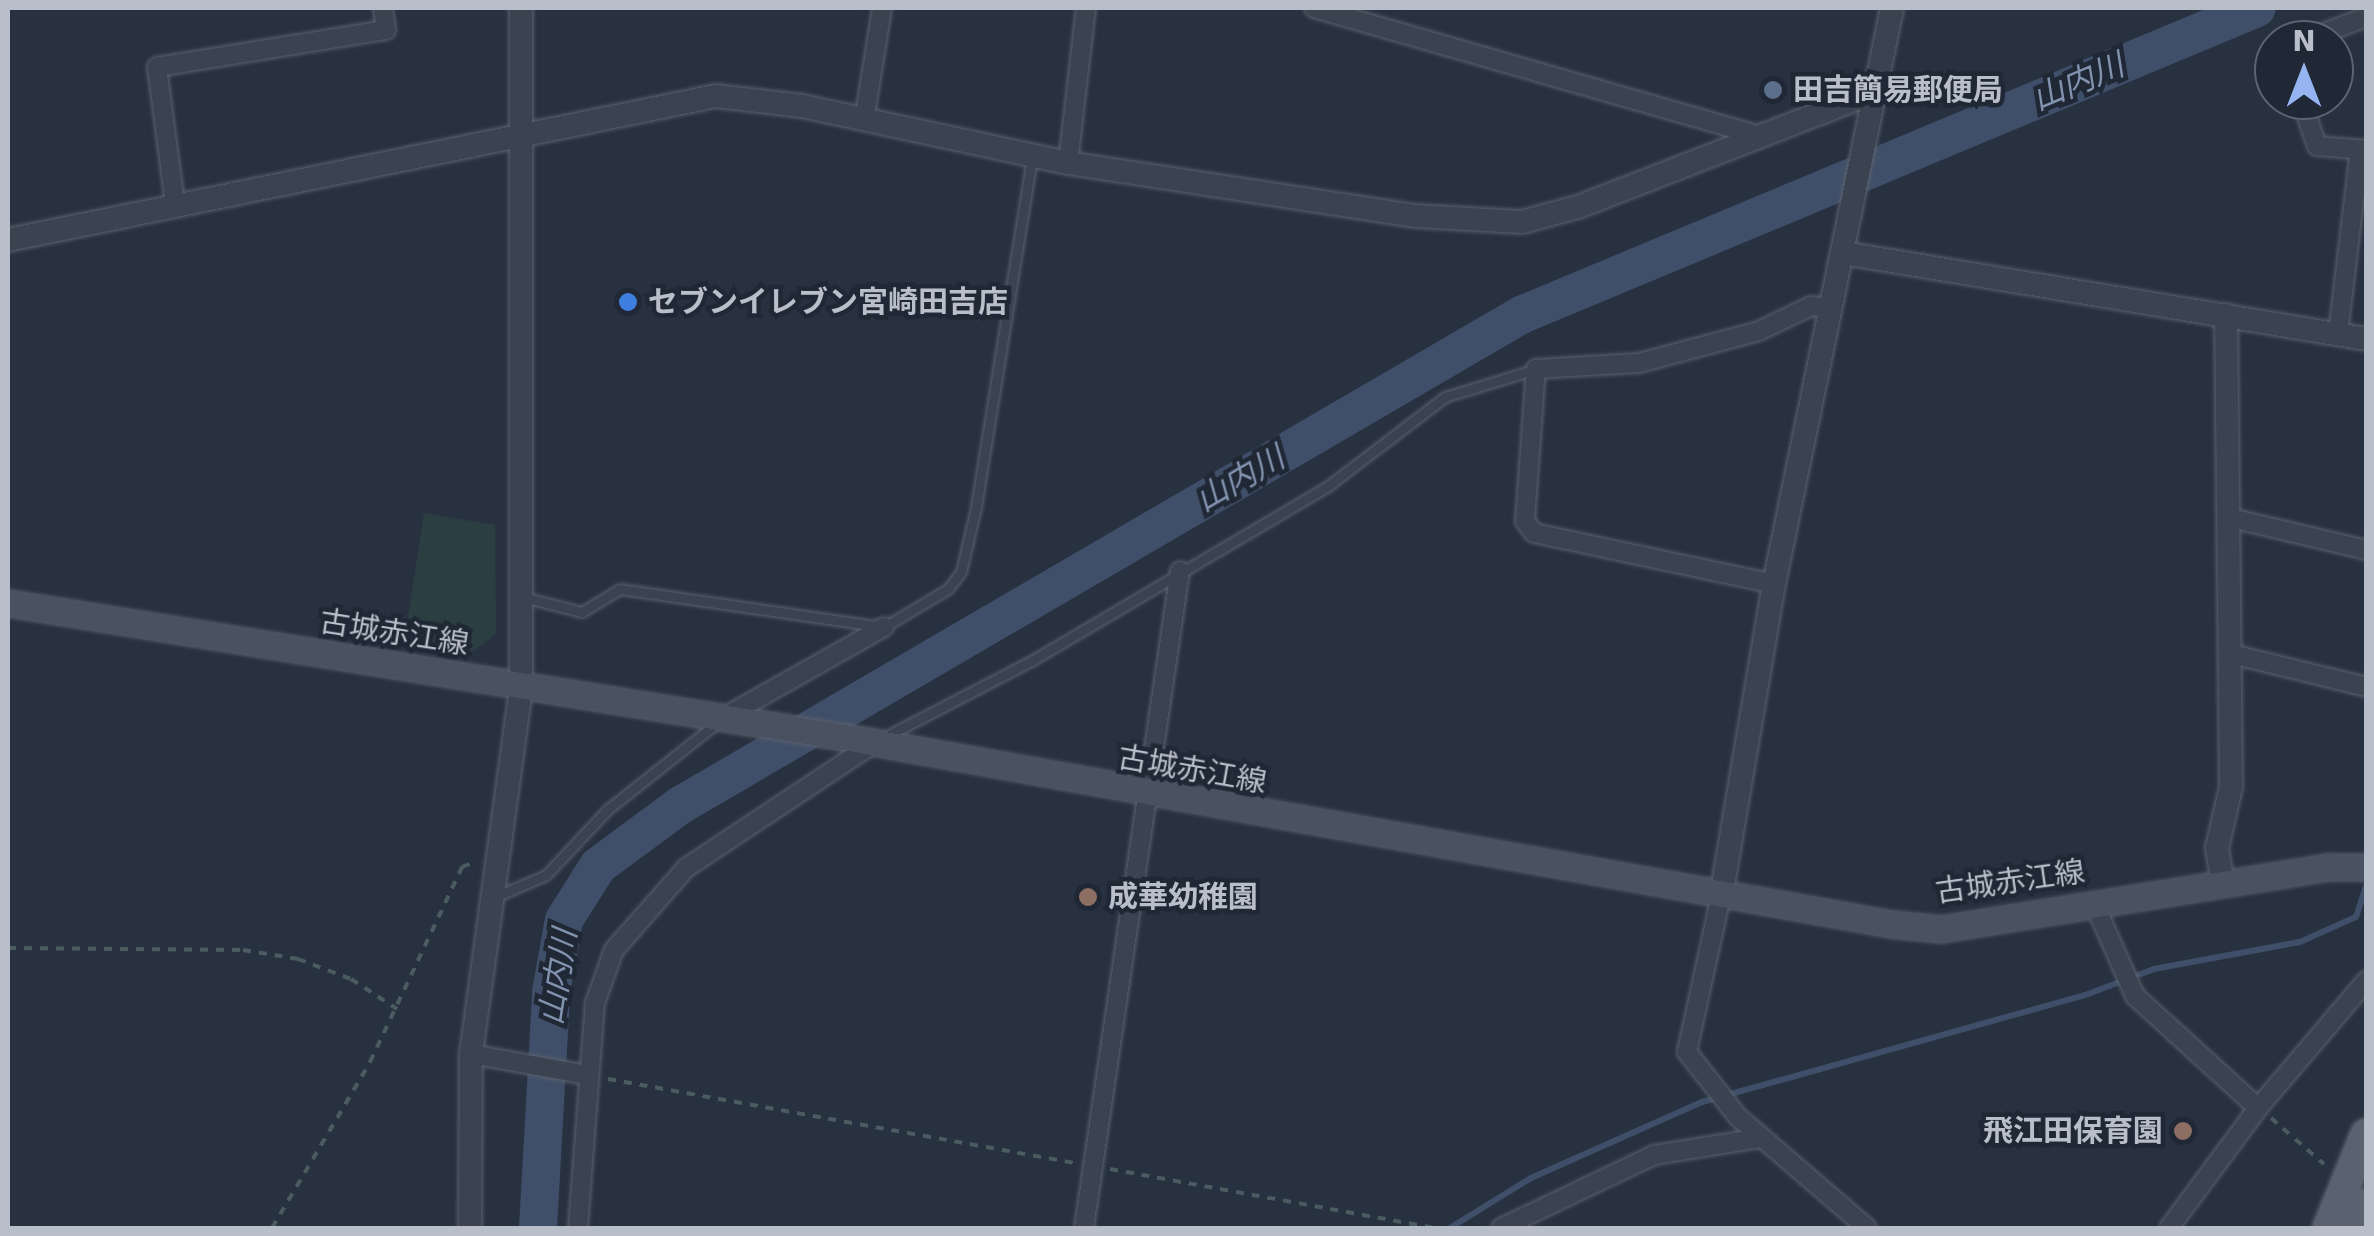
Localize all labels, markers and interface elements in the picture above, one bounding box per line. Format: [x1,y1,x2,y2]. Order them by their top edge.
north arrow [2254,20,2354,120]
text: N [2292,25,2316,58]
water label: 山内川 [2026,46,2130,118]
place label: 田吉簡易郵便局 [1793,72,2003,108]
marker: 田吉簡易郵便局 [1762,79,1784,101]
place label: セブンイレブン宮崎田吉店 [648,284,1008,320]
marker: セブンイレブン宮崎田吉店 [617,291,639,313]
water label: 山内川 [1189,438,1291,520]
street label: 古城赤江線 [317,603,471,663]
street label: 古城赤江線 [1115,739,1269,801]
street label: 古城赤江線 [1933,854,2087,910]
place label: 成華幼稚園 [1108,879,1258,915]
marker: 成華幼稚園 [1077,886,1099,908]
water label: 山内川 [532,927,584,1027]
place label: 飛江田保育園 [1983,1113,2163,1149]
marker: 飛江田保育園 [2172,1120,2194,1142]

